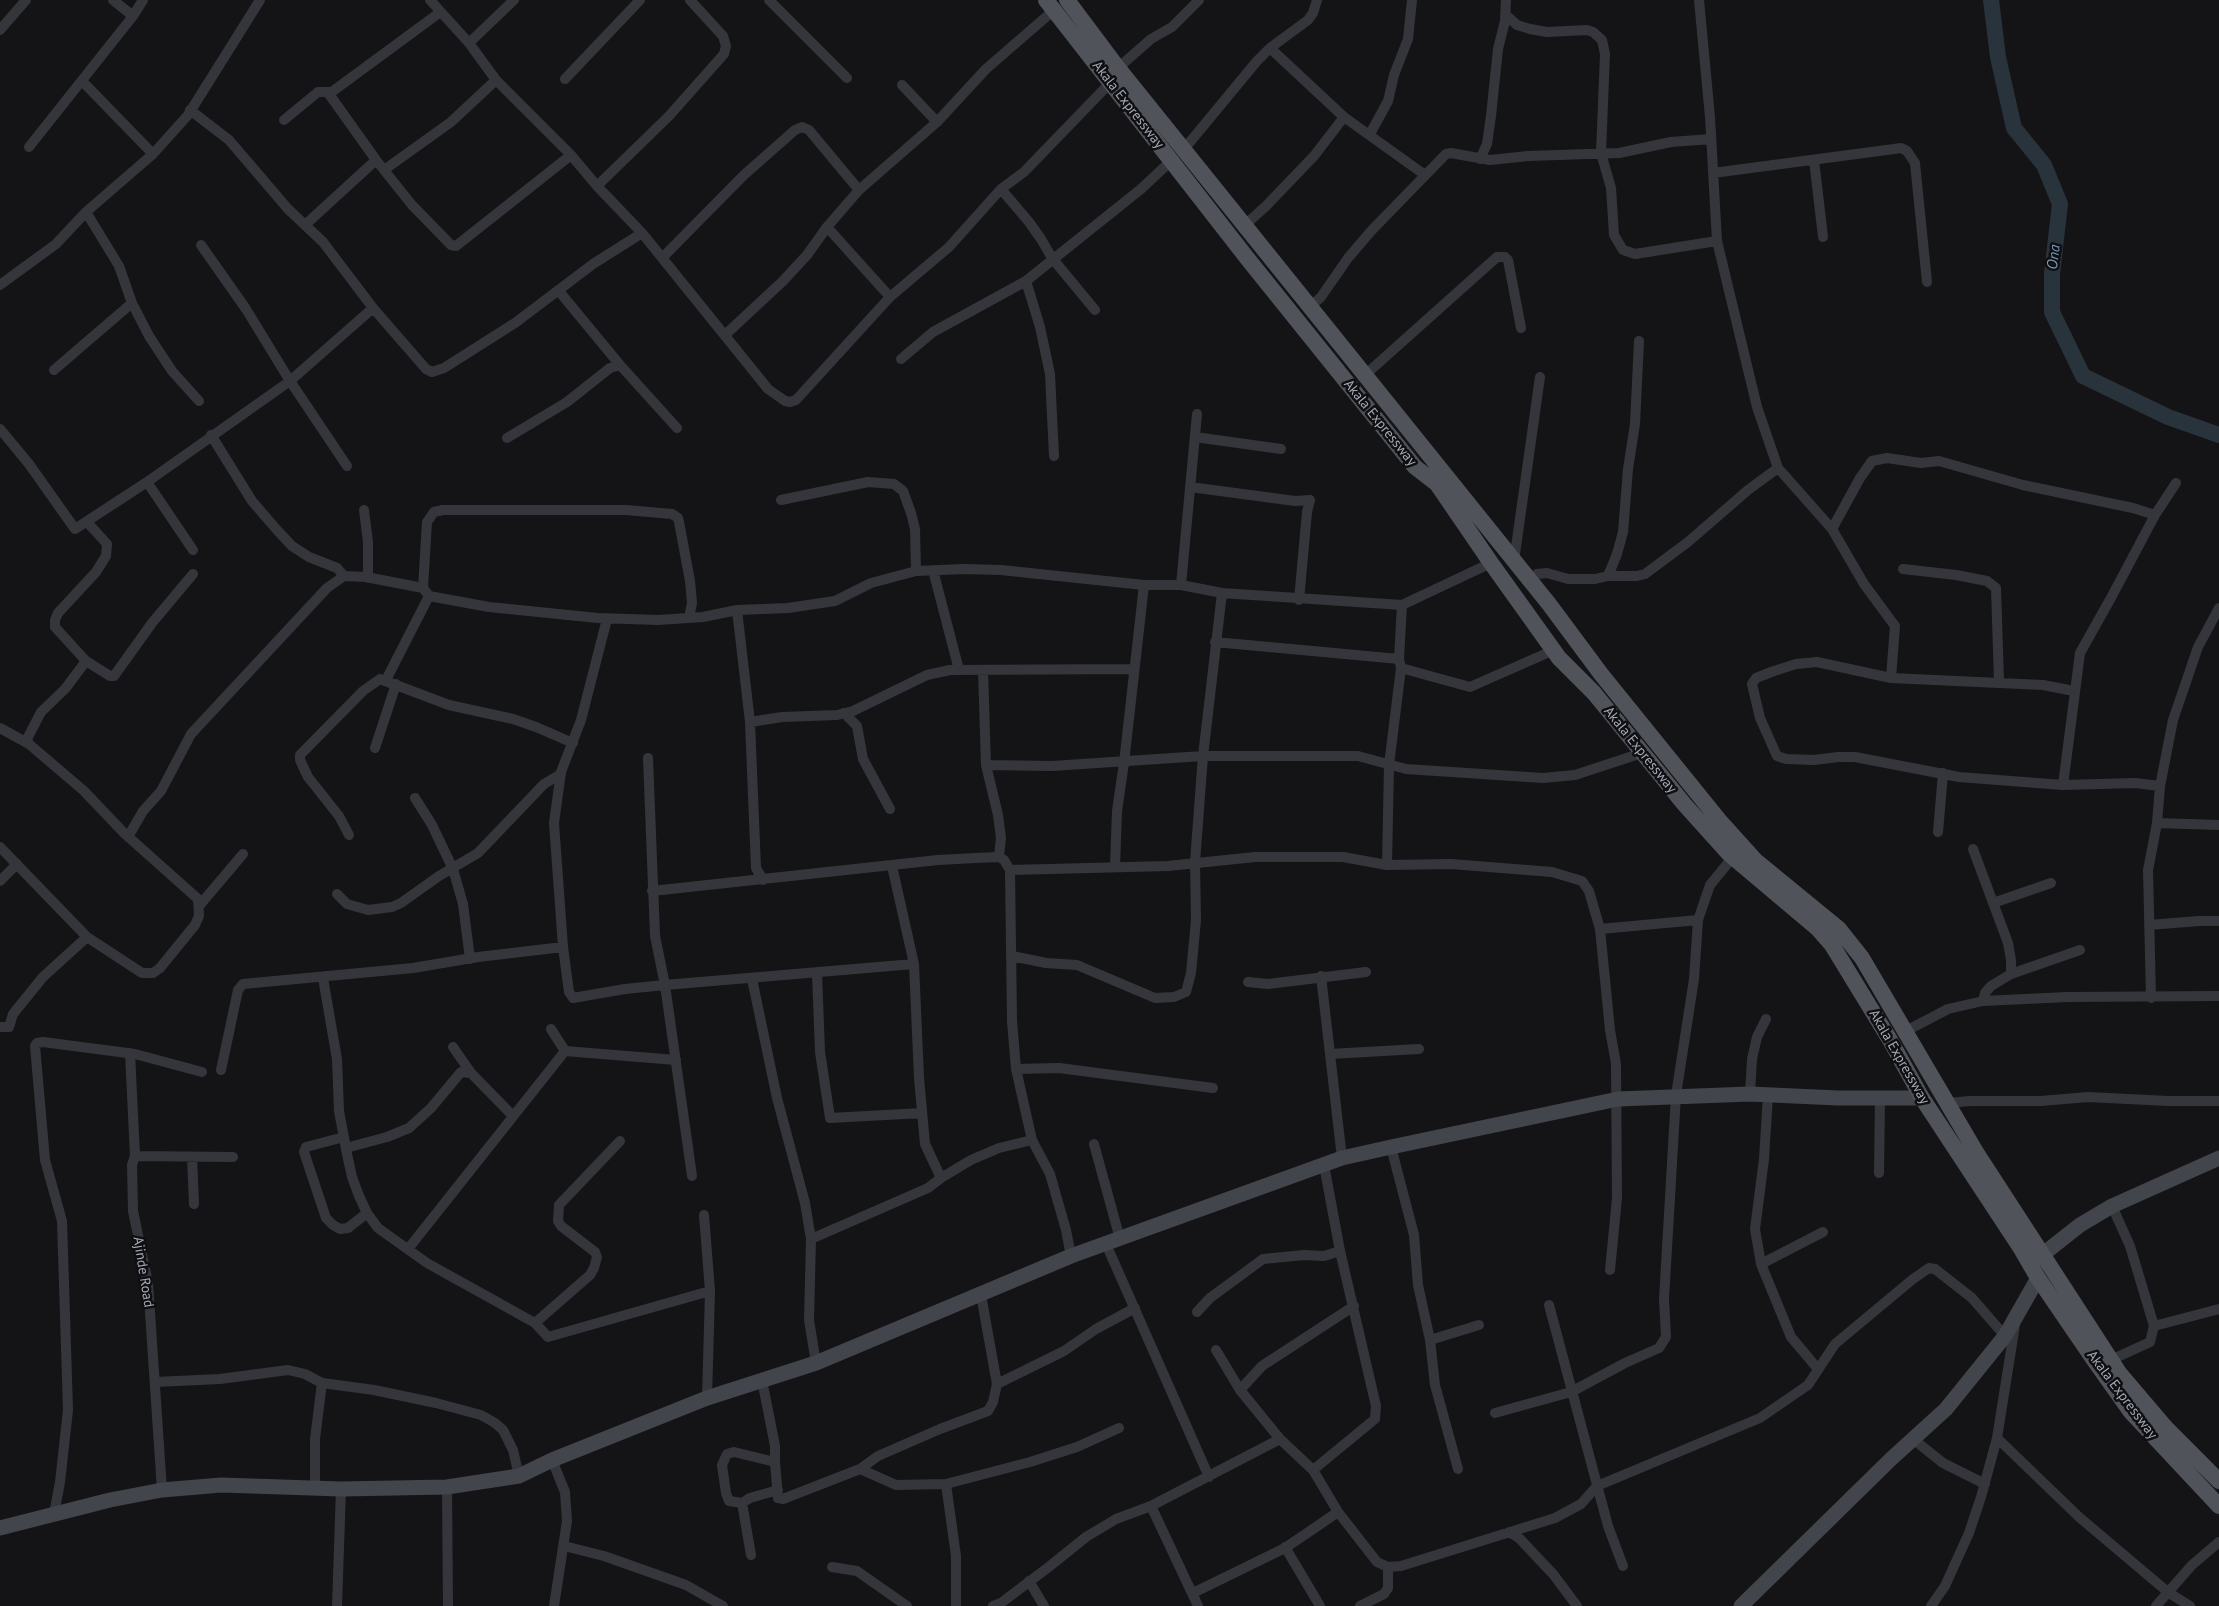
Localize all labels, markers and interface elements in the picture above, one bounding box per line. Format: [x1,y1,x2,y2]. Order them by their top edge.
street label: Akala Expressway [1089,58,1167,152]
water label: Ona [2044,244,2064,270]
street label: Akala Expressway [1340,376,1420,470]
street label: Akala Expressway [1600,703,1680,797]
street label: Akala Expressway [1865,1007,1933,1107]
street label: Ajinde Road [129,1235,157,1309]
street label: Akala Expressway [2083,1347,2161,1443]

